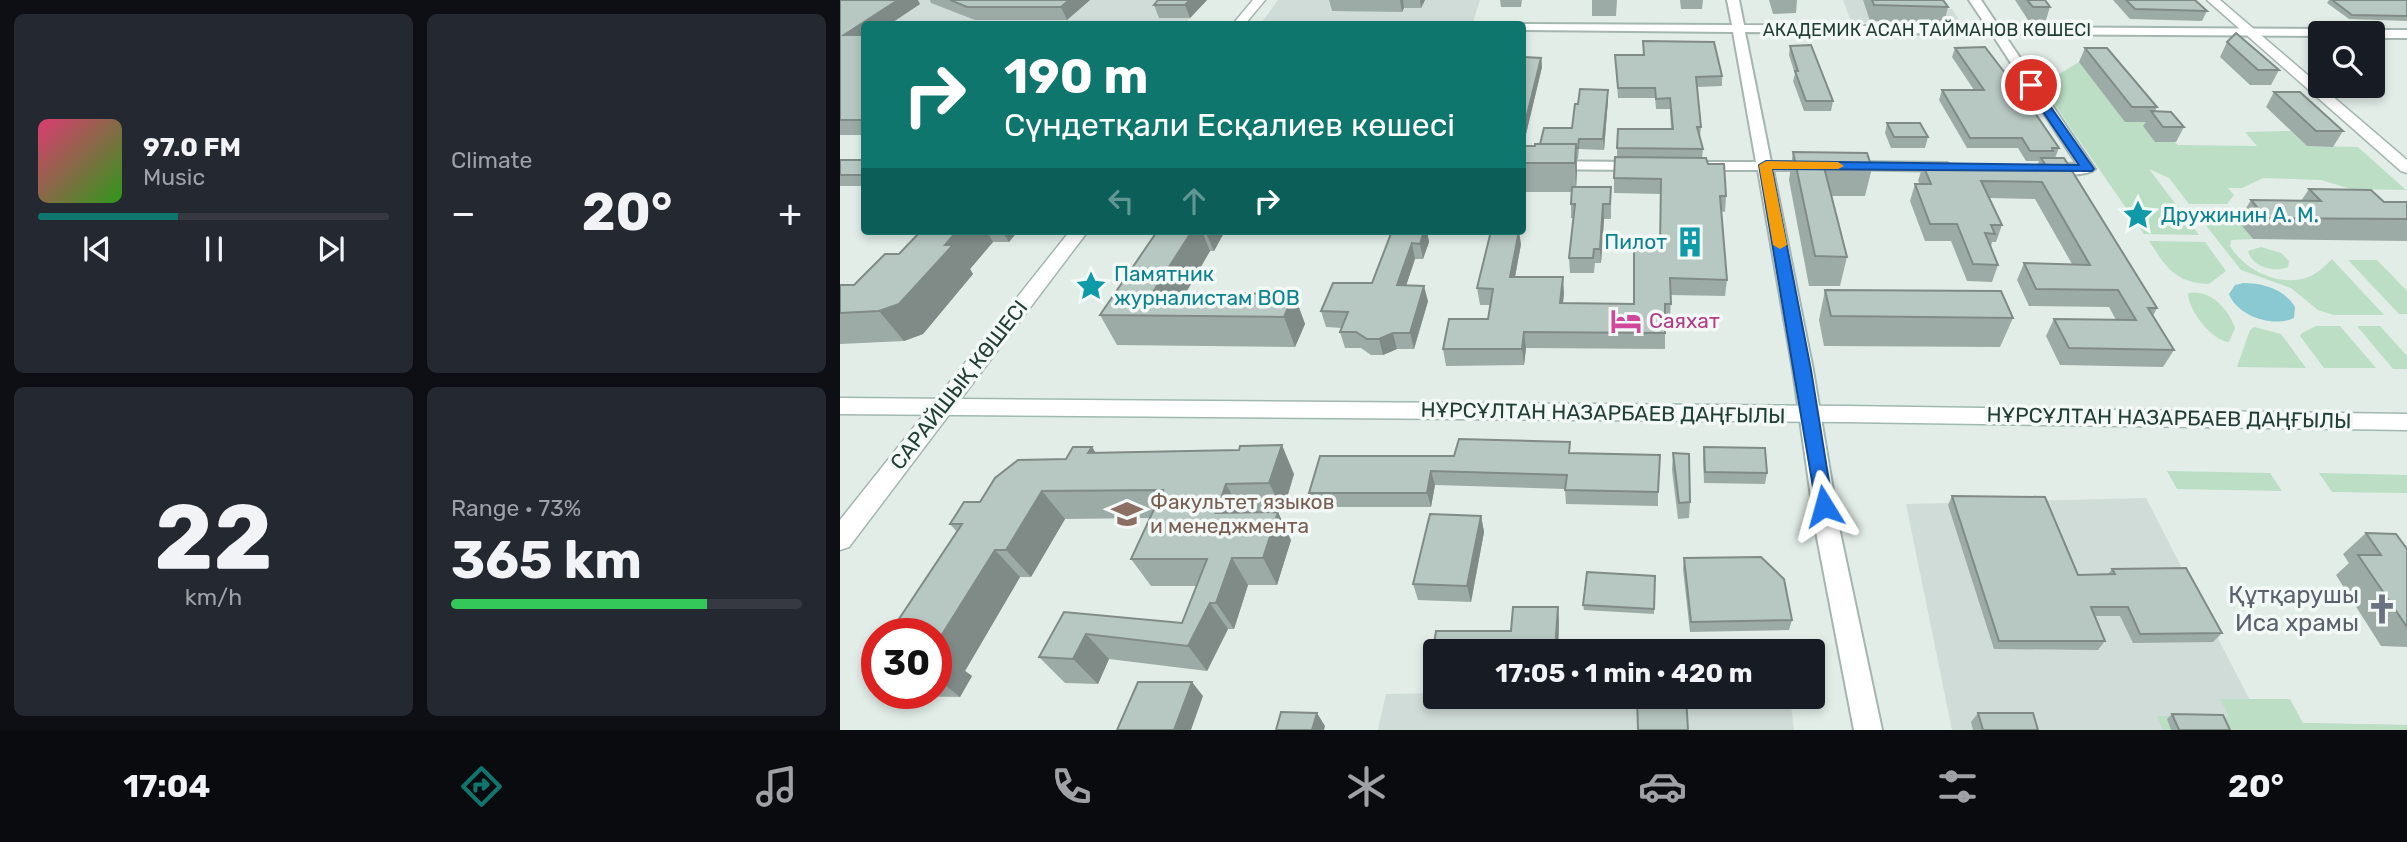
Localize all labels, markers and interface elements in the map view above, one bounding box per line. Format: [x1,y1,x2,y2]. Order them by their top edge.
street label: АКАДЕМИК АСАН ТАЙМАНОВ КӨШЕСІ [1763,19,2091,41]
map controls [2308,21,2385,98]
button: search [2308,21,2385,98]
text: 190 m [1004,47,1148,105]
icon: right [889,49,980,140]
pin [2001,55,2061,115]
icon: arrive [2012,66,2050,104]
text: Сүндетқали Есқалиев көшесі [1004,106,1455,144]
text: 97.0 FM [143,132,241,163]
text: Climate [451,146,532,174]
text: Music [143,163,205,191]
text: 20° [582,181,672,243]
icon: left [1102,182,1140,220]
icon: ahead [1175,182,1213,220]
icon: right [1248,182,1286,220]
text: − [451,190,476,236]
text: + [778,190,802,236]
place icon: Дружинин А. М. [2121,198,2155,232]
place label: Дружинин А. М. [2161,202,2319,227]
building icon: Пилот [1673,225,1707,259]
place label: Пилот [1604,229,1667,254]
icon: previous [78,230,116,268]
icon: pause [195,230,233,268]
icon: next [312,230,350,268]
place label: Памятник журналистам ВОВ [1114,261,1300,310]
place icon: Памятник журналистам ВОВ [1074,269,1108,303]
street label: САРАЙШЫҚ КӨШЕСІ [885,295,1032,474]
hotel icon: Саяхат [1609,304,1643,338]
place label: Саяхат [1649,308,1720,333]
street label: НҰРСҰЛТАН НАЗАРБАЕВ ДАҢҒЫЛЫ [1420,397,1786,428]
street label: НҰРСҰЛТАН НАЗАРБАЕВ ДАҢҒЫЛЫ [1986,402,2352,433]
position arrow [1787,469,1861,543]
text: 22 [154,483,273,591]
place label: Факультет языков и менеджмента [1150,489,1334,538]
text: Range · 73% [451,494,581,522]
school or university icon: Факультет языков и менеджмента [1110,497,1144,531]
text: 365 km [451,529,642,591]
place label: Құтқарушы Иса храмы [2228,581,2359,637]
text: km/h [185,583,242,611]
church icon: Құтқарушы Иса храмы [2365,592,2399,626]
speed limit sign: 30 [861,618,952,709]
text: 17:05 · 1 min · 420 m [1495,658,1753,689]
icon: directions [457,762,506,811]
icon: music [752,762,801,811]
icon: phone [1047,762,1096,811]
icon: climate [1342,762,1391,811]
icon: car [1638,762,1687,811]
icon: filters [1933,762,1982,811]
text: 17:04 [123,767,210,805]
text: 20° [2228,767,2284,805]

